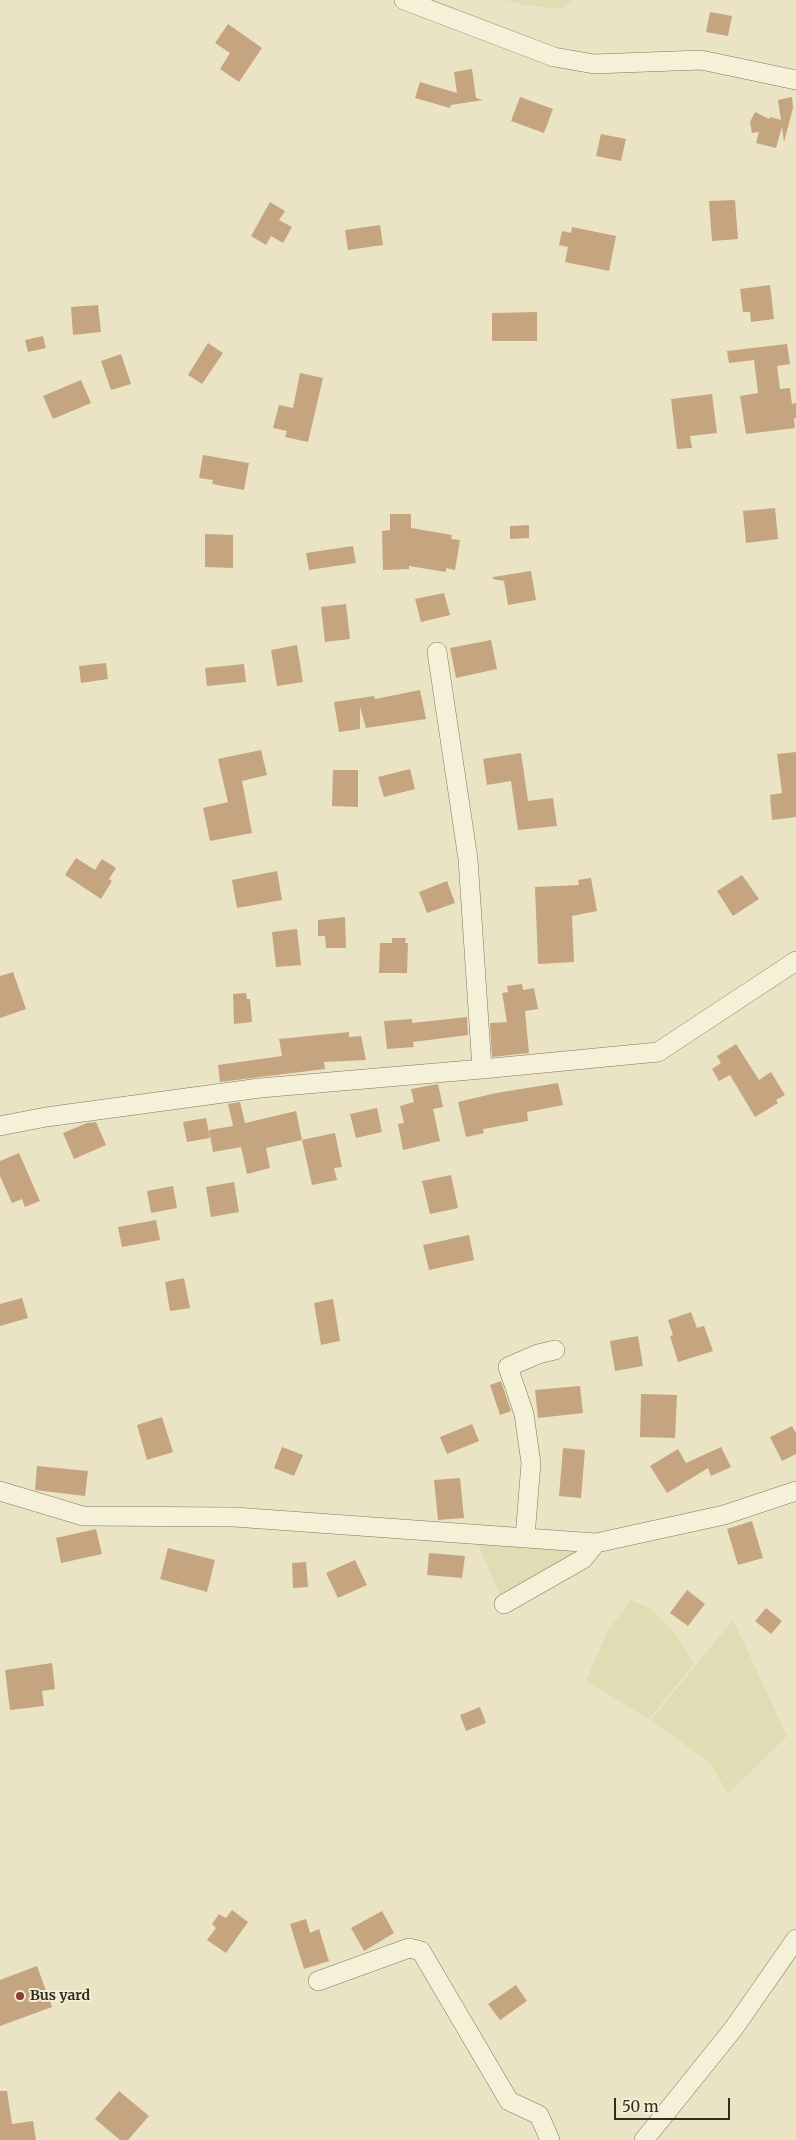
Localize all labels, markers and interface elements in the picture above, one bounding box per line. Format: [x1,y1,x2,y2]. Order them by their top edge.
place label: Bus yard [30,1988,90,2004]
marker: Bus yard [14,1990,26,2002]
scale bar [616,2088,732,2120]
text: 50 m [622,2097,659,2116]

